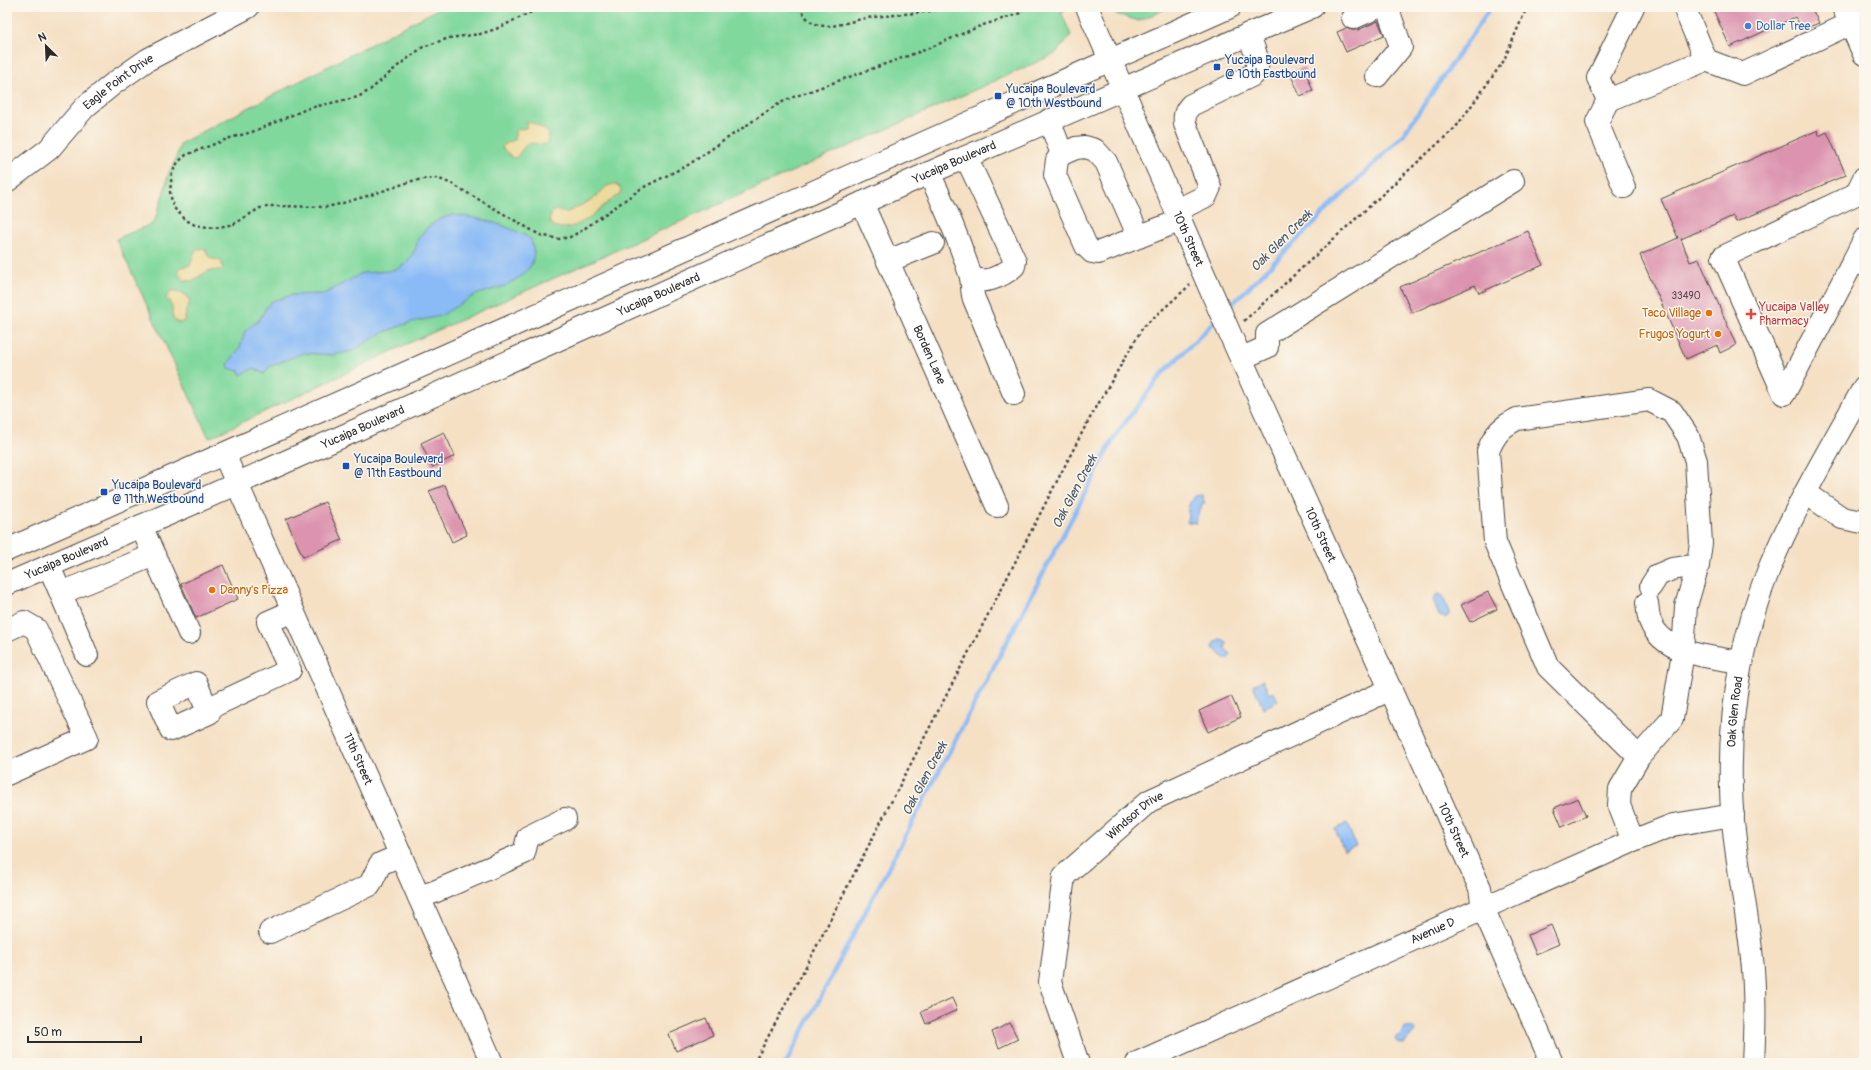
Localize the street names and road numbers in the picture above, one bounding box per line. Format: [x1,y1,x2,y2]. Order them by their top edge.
street label: Eagle Point Drive [80,51,156,113]
street label: Yucaipa Boulevard [910,138,999,188]
street label: 10th Street [1169,209,1207,269]
street label: Yucaipa Boulevard [614,270,703,320]
street label: Borden Lane [909,323,949,387]
street label: Yucaipa Boulevard [318,402,407,453]
street label: 10th Street [1301,505,1339,565]
street label: Yucaipa Boulevard [22,534,111,584]
street label: Oak Glen Road [1724,675,1747,748]
street label: 11th Street [340,731,376,787]
street label: Windsor Drive [1103,788,1166,843]
street label: 10th Street [1434,800,1472,860]
street label: Avenue D [1408,914,1458,948]

